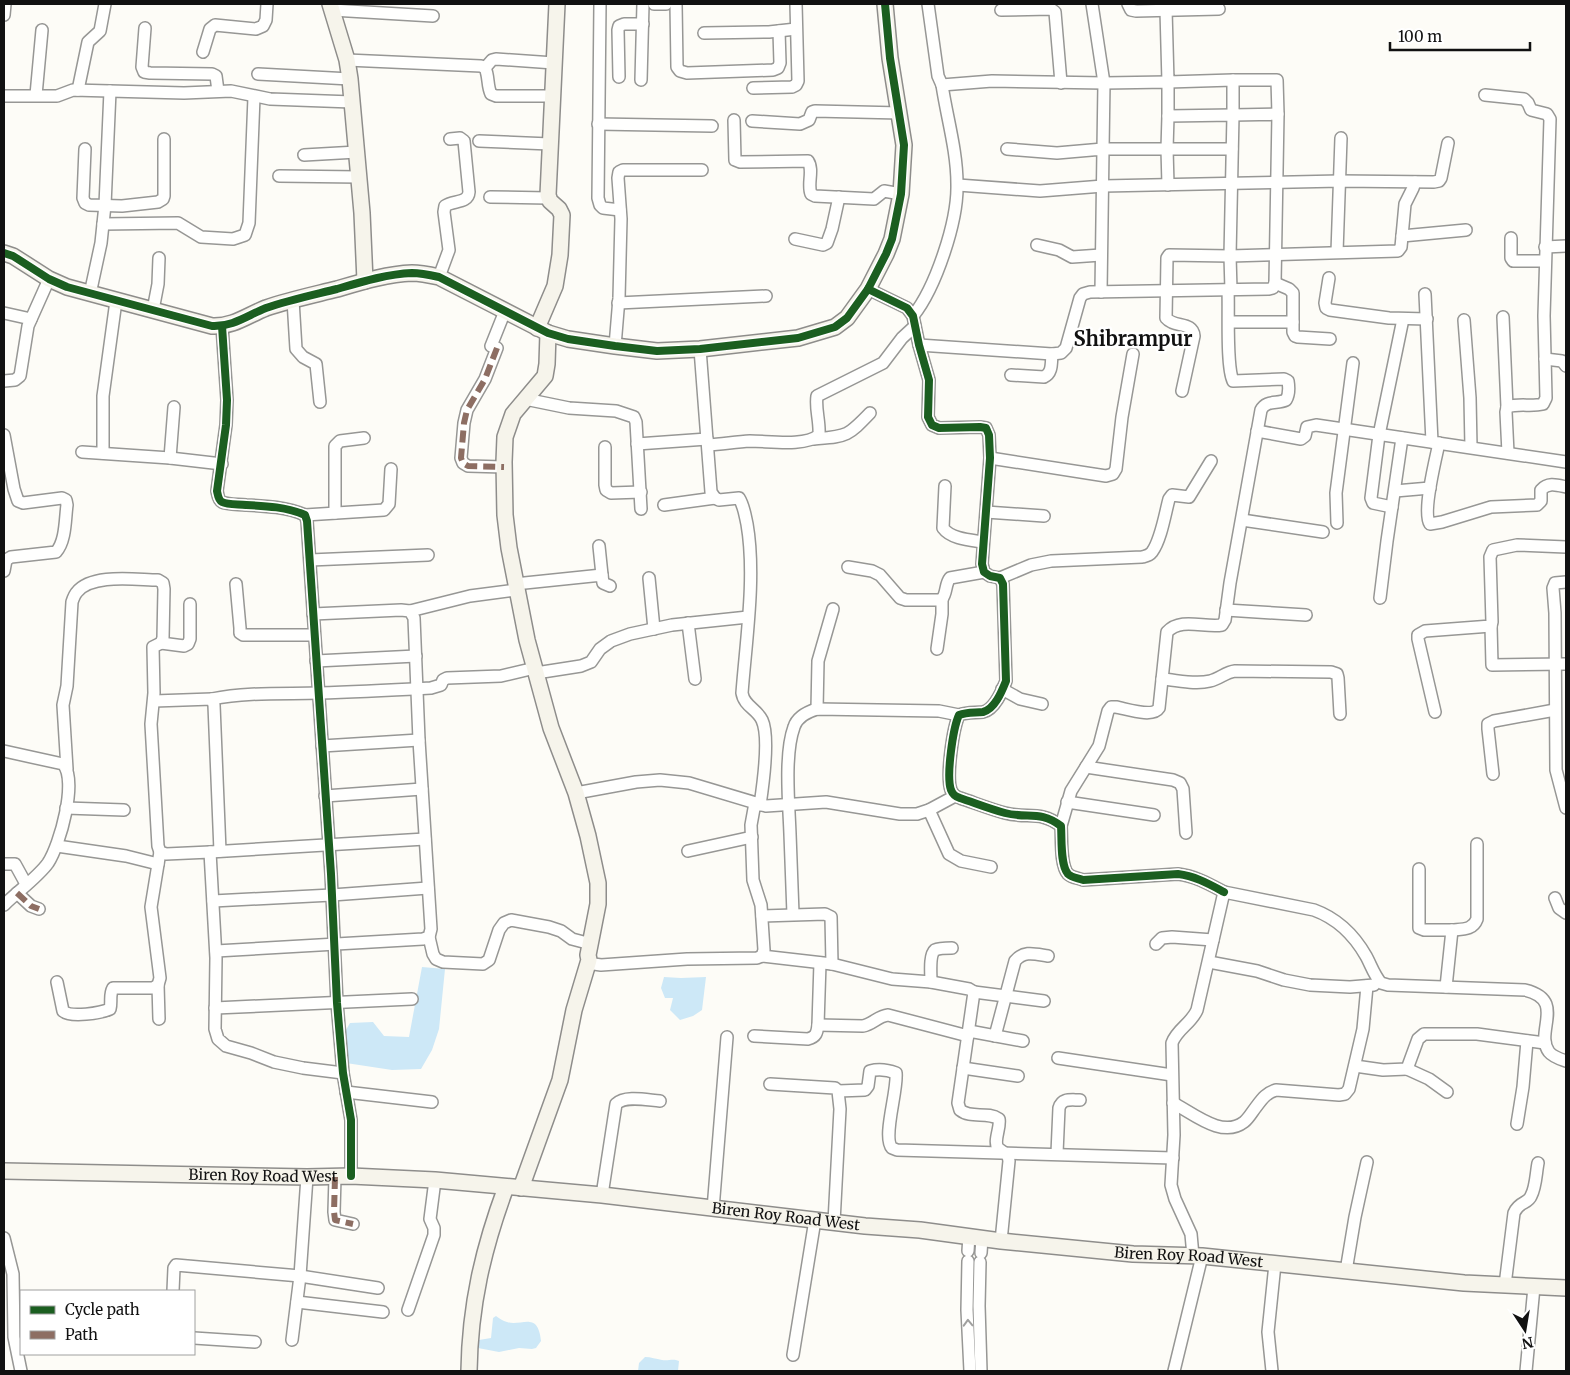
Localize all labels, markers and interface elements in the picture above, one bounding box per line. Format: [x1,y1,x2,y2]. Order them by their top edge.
scale bar [1390,20,1530,52]
text: 100 m [1398,27,1442,46]
district label: Shibrampur [1074,326,1192,351]
street label: Biren Roy Road West [188,1165,338,1186]
street label: Biren Roy Road West [711,1198,861,1234]
street label: Biren Roy Road West [1113,1242,1264,1271]
legend [20,1290,195,1355]
text: Cycle path [65,1300,140,1319]
north arrow [1500,1305,1550,1355]
one-way arrow [962,1318,973,1326]
text: Path [65,1325,98,1344]
text: N [1520,1333,1535,1353]

